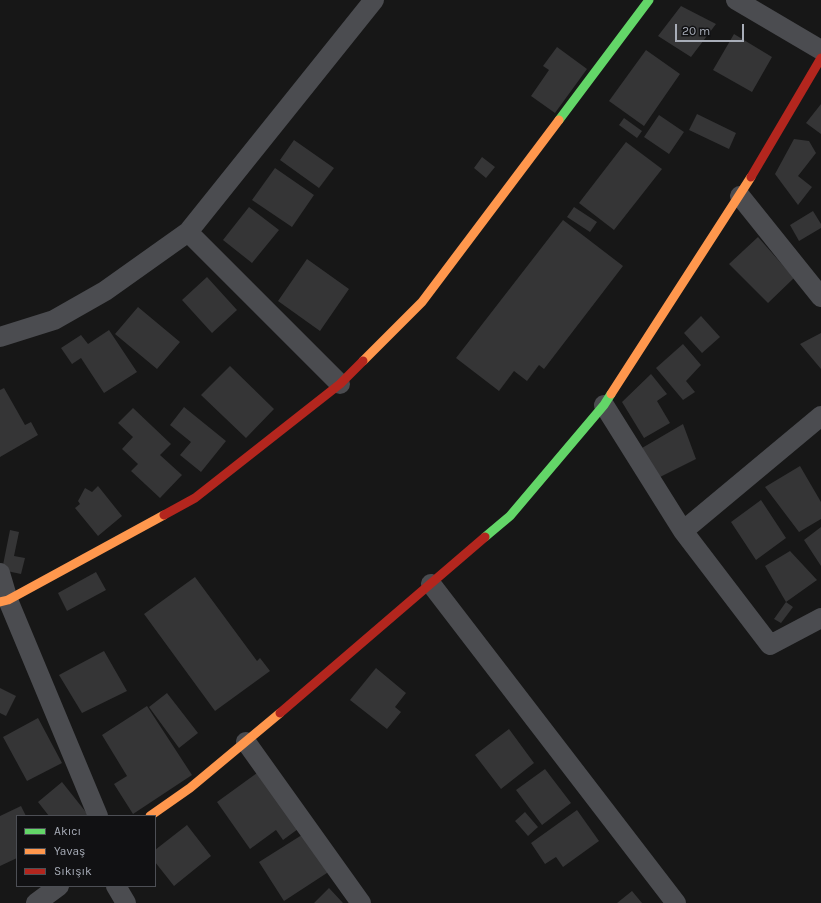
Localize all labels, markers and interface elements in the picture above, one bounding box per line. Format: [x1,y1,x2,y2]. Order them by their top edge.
scale bar [677,16,746,42]
text: 20 m [682,24,710,38]
legend [16,815,156,887]
text: Akıcı [54,824,81,838]
text: Yavaş [54,844,85,858]
text: Sıkışık [54,864,92,878]

